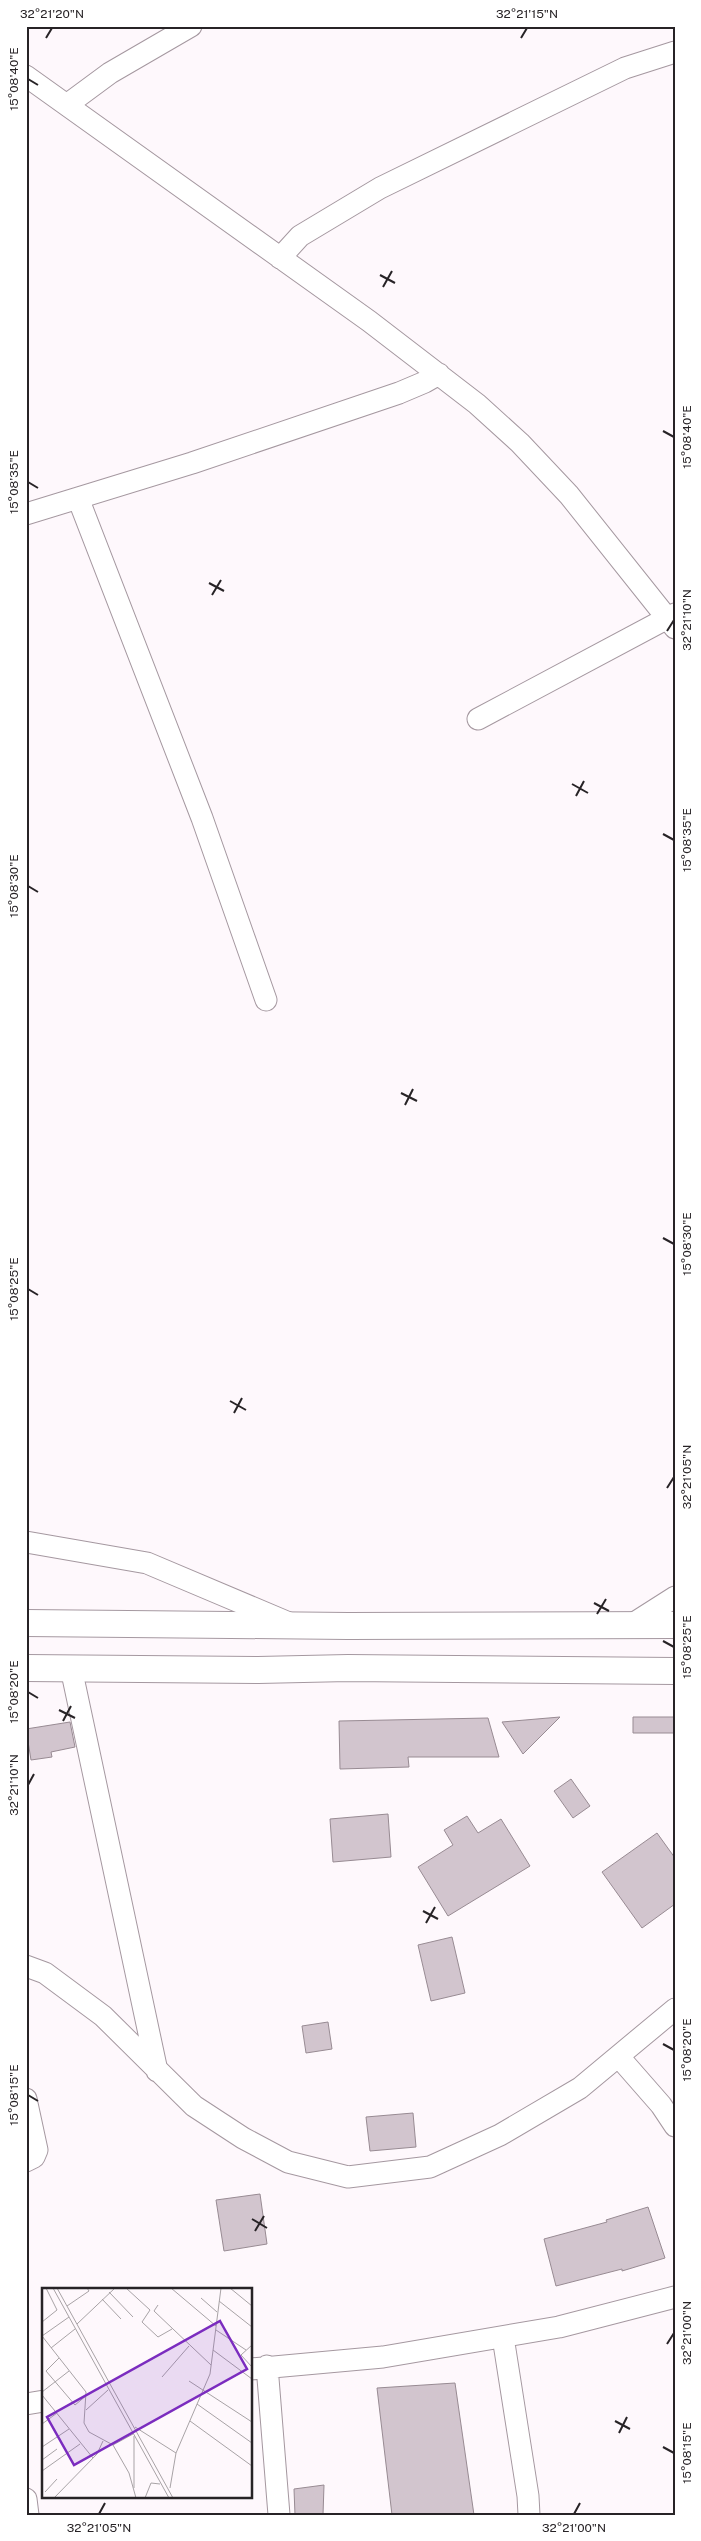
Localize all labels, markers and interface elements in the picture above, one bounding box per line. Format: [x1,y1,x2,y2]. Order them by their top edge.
text: 32°21'20"N [20,7,84,21]
text: 32°21'15"N [496,7,558,21]
text: 15°08'40"E [7,47,21,111]
text: 15°08'40"E [680,405,694,469]
text: 15°08'35"E [7,450,21,514]
text: 32°21'10"N [680,589,694,651]
text: 15°08'35"E [680,808,694,872]
text: 15°08'30"E [7,854,21,918]
text: 15°08'30"E [680,1212,694,1276]
text: 15°08'25"E [7,1257,21,1321]
text: 32°21'05"N [680,1445,694,1509]
text: 15°08'25"E [680,1615,694,1679]
text: 15°08'20"E [7,1660,21,1724]
text: 32°21'10"N [7,1754,21,1816]
text: 15°08'20"E [680,2018,694,2082]
text: 15°08'15"E [7,2064,21,2126]
inset map [42,2288,252,2498]
text: 32°21'00"N [680,2301,694,2365]
text: 15°08'15"E [680,2422,694,2484]
text: 32°21'05"N [67,2521,131,2535]
text: 32°21'00"N [542,2521,606,2535]

